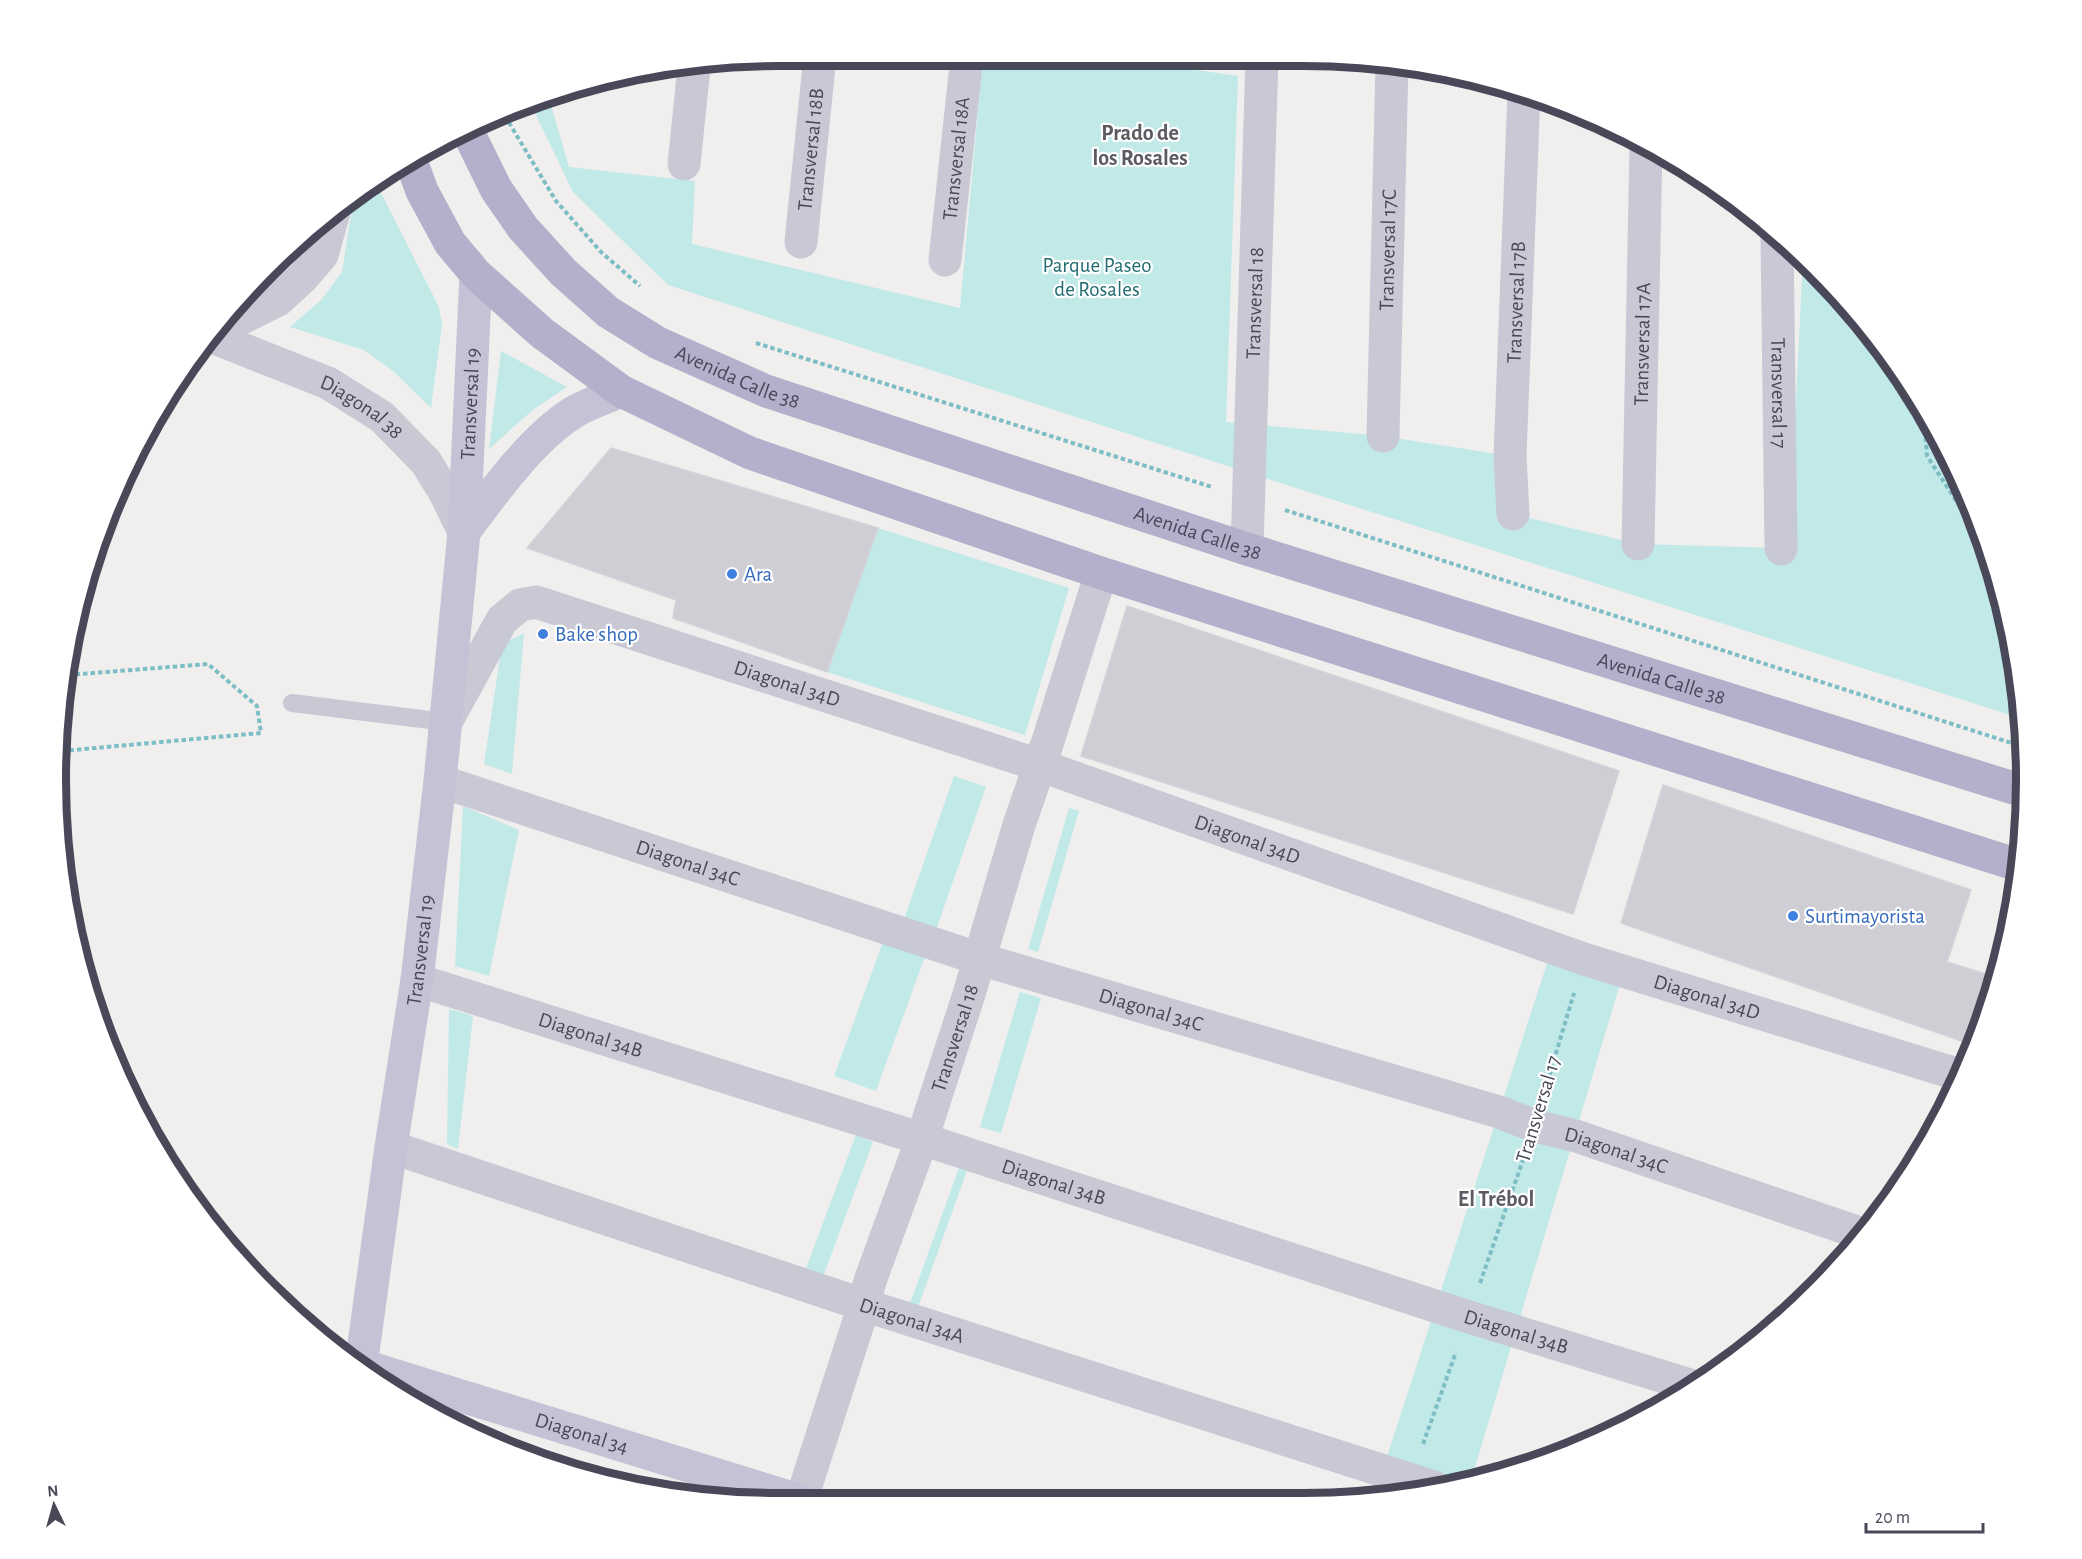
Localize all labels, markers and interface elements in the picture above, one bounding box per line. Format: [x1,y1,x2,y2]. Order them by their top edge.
street label: Transversal 18B [794,87,828,212]
street label: Transversal 18A [939,96,974,222]
district label: Prado de los Rosales [1092,122,1188,169]
street label: Transversal 17C [1376,189,1400,311]
street label: Transversal 17B [1504,241,1529,364]
street label: Transversal 18 [1243,247,1267,359]
park label: Parque Paseo de Rosales [1042,255,1152,300]
street label: Transversal 17A [1631,282,1654,406]
street label: Transversal 17 [1767,337,1790,449]
street label: Avenida Calle 38 [672,342,802,412]
street label: Transversal 19 [457,347,484,460]
street label: Diagonal 38 [317,371,407,443]
street label: Avenida Calle 38 [1131,503,1264,564]
place label: Ara [744,564,773,585]
marker: Ara [725,567,739,581]
place label: Bake shop [555,624,638,645]
marker: Bake shop [536,627,550,641]
street label: Avenida Calle 38 [1595,649,1728,709]
street label: Diagonal 34D [731,657,843,711]
street label: Diagonal 34D [1192,811,1303,868]
street label: Diagonal 34C [633,836,742,890]
street label: Transversal 19 [403,893,438,1007]
place label: Surtimayorista [1805,906,1925,927]
marker: Surtimayorista [1786,909,1800,923]
street label: Diagonal 34D [1651,971,1763,1024]
street label: Transversal 18 [928,982,982,1095]
street label: Diagonal 34C [1096,985,1206,1035]
street label: Diagonal 34B [536,1009,645,1061]
street label: Transversal 17 [1512,1053,1565,1165]
street label: Diagonal 34C [1562,1124,1670,1178]
street label: Diagonal 34B [999,1156,1108,1209]
district label: El Trébol [1458,1188,1534,1210]
street label: Diagonal 34A [857,1294,967,1347]
street label: Diagonal 34B [1461,1306,1571,1358]
street label: Diagonal 34 [532,1409,631,1458]
north arrow [24,1475,84,1535]
text: N [47,1483,59,1500]
scale bar [1866,1496,1983,1534]
text: 20 m [1875,1509,1910,1527]

